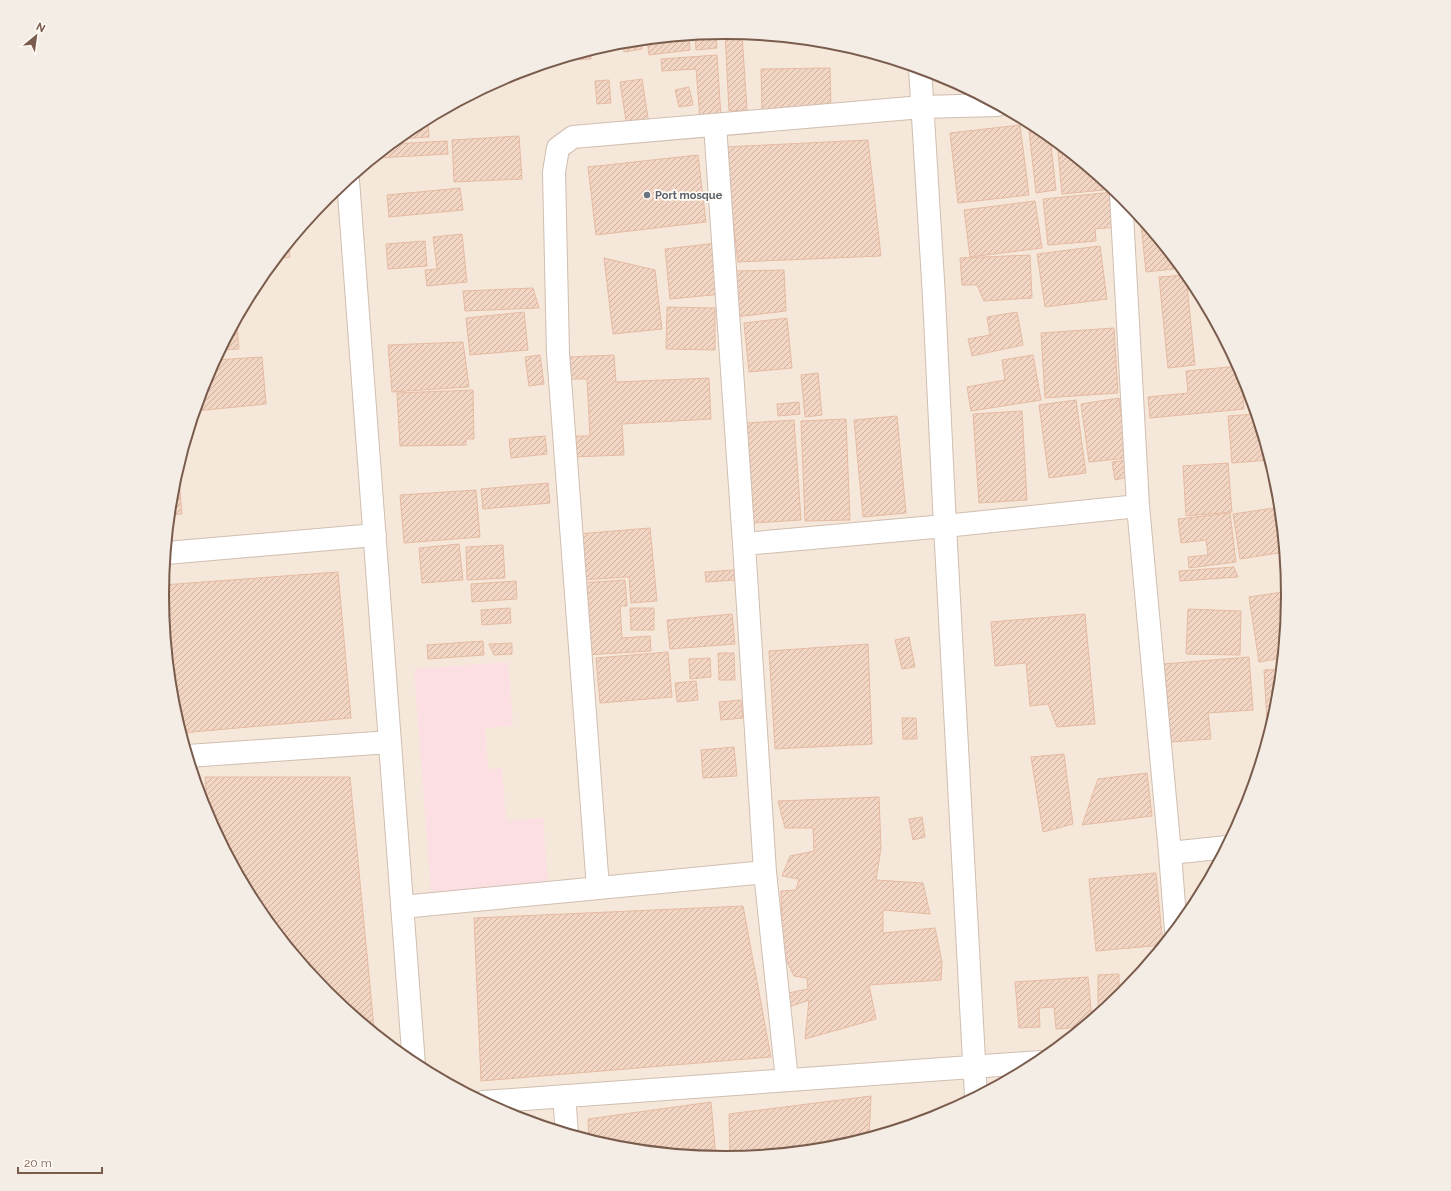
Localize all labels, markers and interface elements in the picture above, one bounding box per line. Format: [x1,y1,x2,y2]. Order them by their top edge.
north arrow [16,16,56,56]
text: N [34,20,47,35]
place label: Port mosque [655,189,723,202]
marker: Port mosque [642,190,652,200]
scale bar [18,1149,102,1175]
text: 20 m [24,1156,52,1170]

